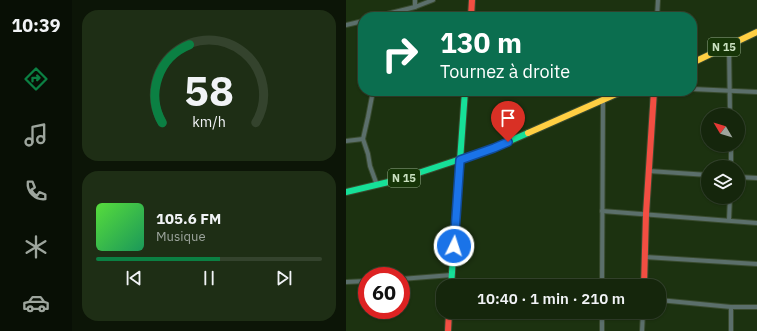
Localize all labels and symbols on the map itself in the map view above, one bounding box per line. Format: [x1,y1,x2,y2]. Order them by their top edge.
road number: N 15 [708,38,740,56]
pin [491,101,525,142]
north arrow [701,108,745,152]
road number: N 15 [388,169,420,187]
position arrow [433,225,475,267]
speed limit sign: 60 [358,267,410,319]

